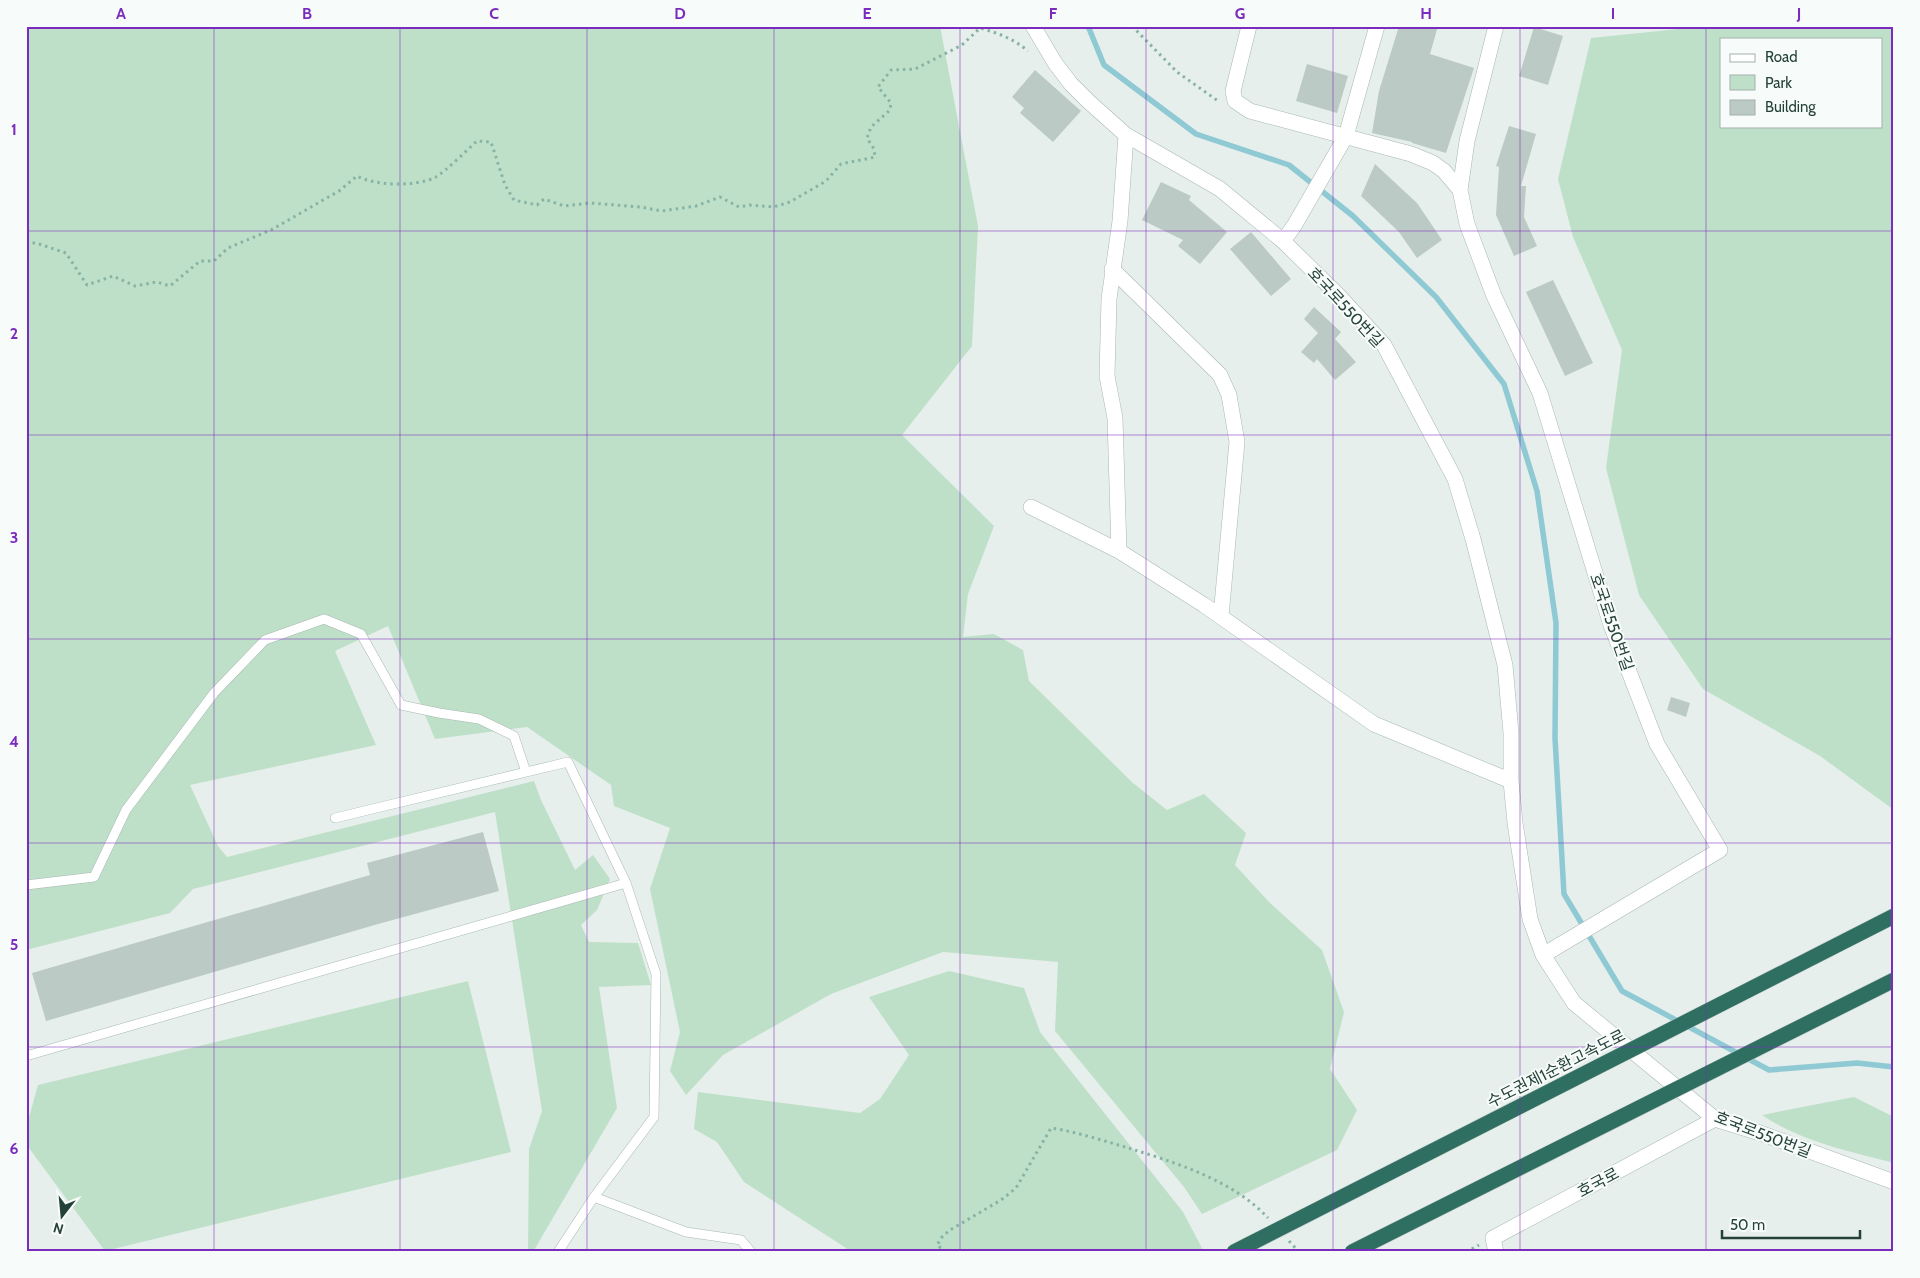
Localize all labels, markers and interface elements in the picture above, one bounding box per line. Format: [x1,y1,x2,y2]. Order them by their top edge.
text: A [116,4,126,23]
text: B [302,4,312,23]
text: C [489,4,499,23]
text: D [674,4,686,23]
text: E [862,4,872,23]
text: F [1049,4,1058,23]
text: G [1235,4,1245,23]
text: H [1420,4,1432,23]
text: I [1611,4,1615,23]
text: J [1796,4,1801,23]
legend [1720,38,1882,128]
text: Road [1765,48,1798,66]
text: Park [1765,74,1792,92]
text: Building [1765,98,1816,116]
text: 1 [11,120,17,139]
street label: 호국로550번길 [1304,264,1387,351]
text: 2 [10,324,18,343]
text: 3 [10,528,18,547]
street label: 호국로550번길 [1586,571,1637,674]
text: 4 [9,732,19,751]
text: 5 [10,935,18,954]
street label: 수도권제1순환고속도로 [1484,1025,1629,1112]
street label: 호국로550번길 [1712,1107,1814,1162]
text: 6 [10,1139,19,1158]
street label: 호국로 [1574,1164,1622,1201]
north arrow [38,1190,88,1240]
scale bar [1722,1208,1860,1240]
text: 50 m [1730,1216,1765,1234]
text: N [51,1218,66,1239]

